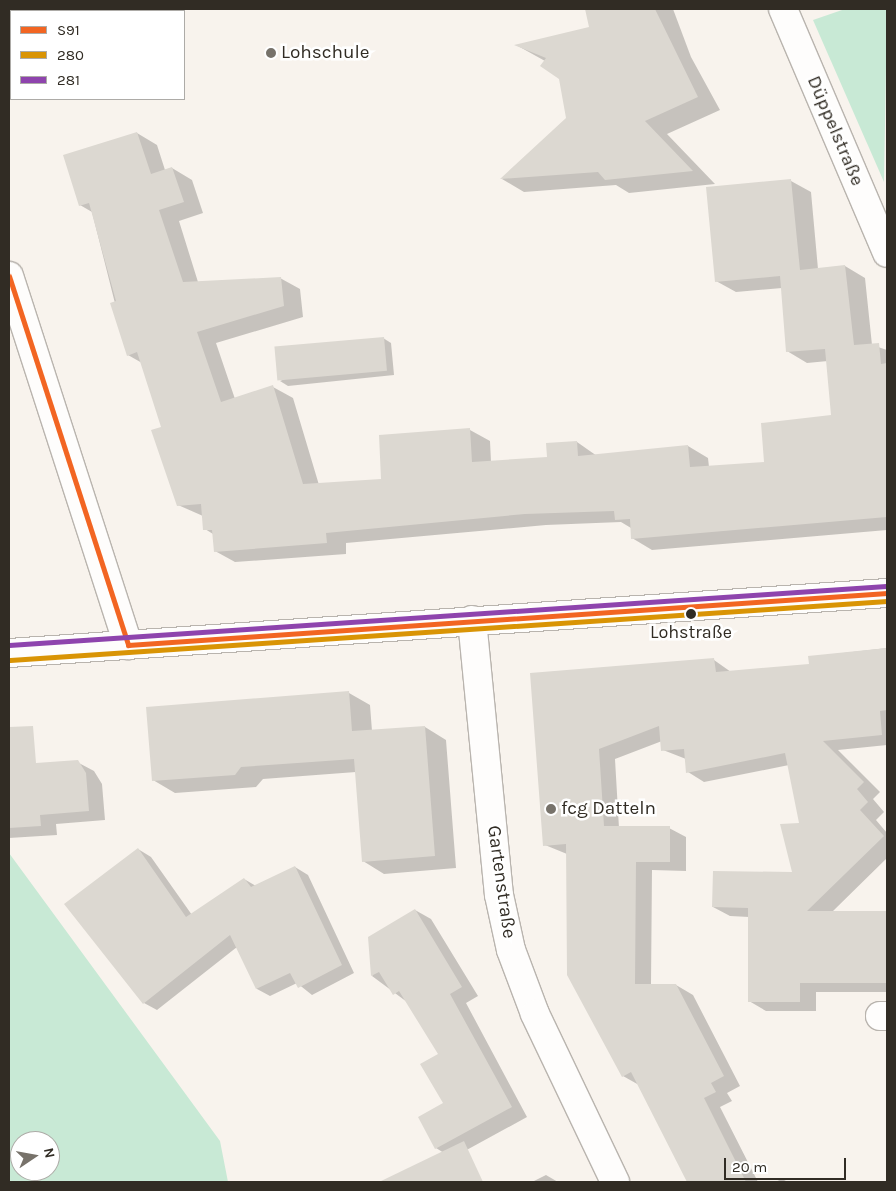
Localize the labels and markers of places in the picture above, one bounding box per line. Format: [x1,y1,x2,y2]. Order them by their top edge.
place label: Lohschule [281,42,370,64]
marker: Lohschule [265,47,277,59]
marker: Lohstraße [686,609,696,619]
place label: Lohstraße [650,621,732,643]
place label: fcg Datteln [561,798,656,820]
marker: fcg Datteln [545,803,557,815]

